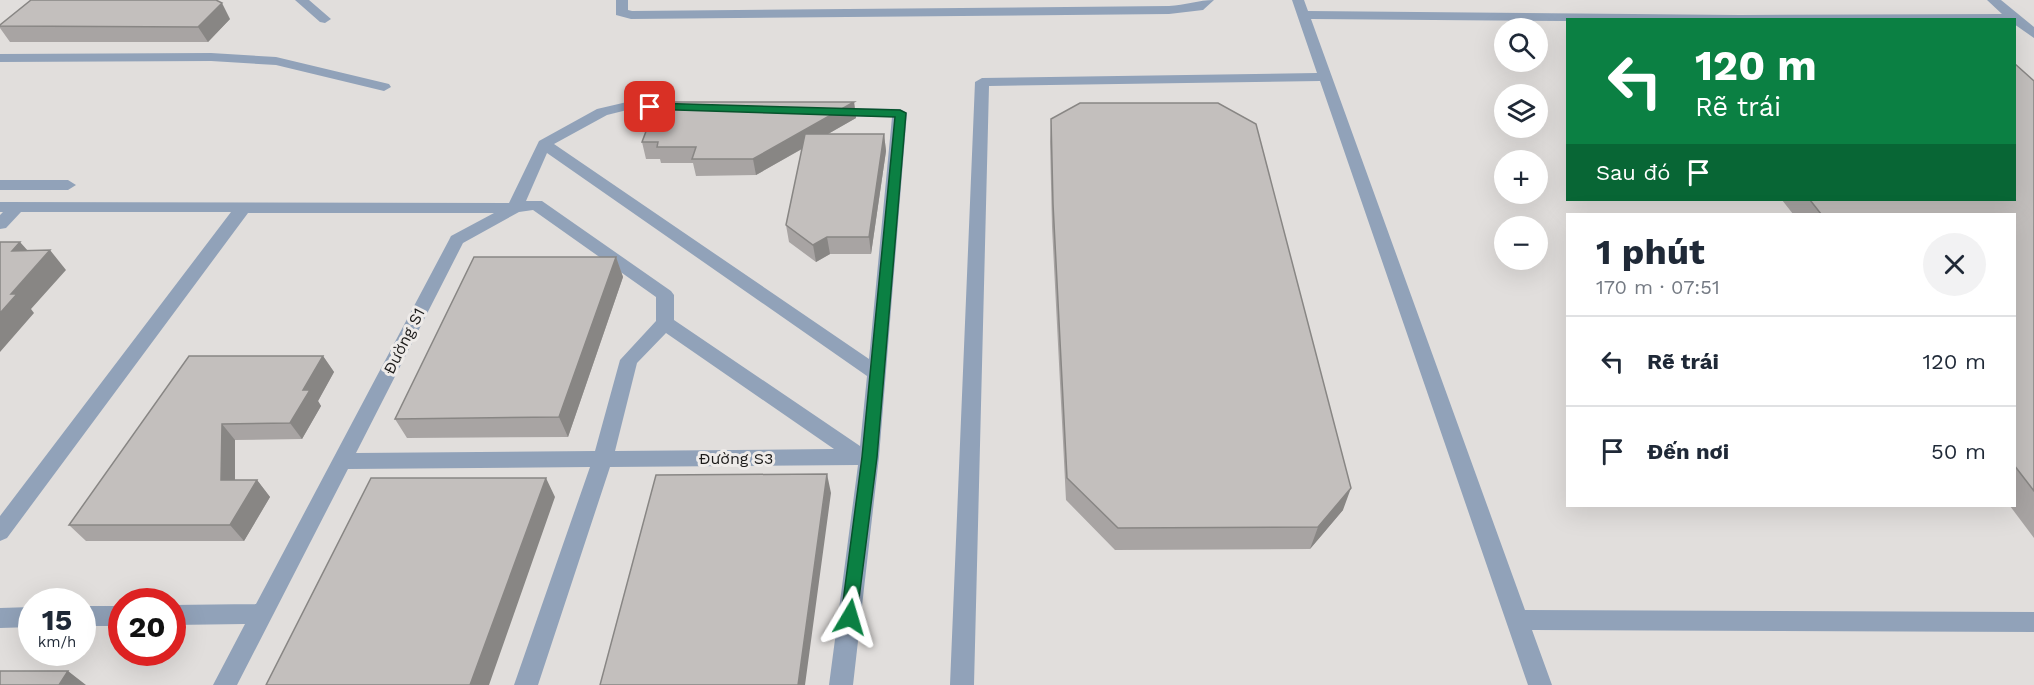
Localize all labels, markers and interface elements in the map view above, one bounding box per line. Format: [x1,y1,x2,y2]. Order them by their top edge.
map controls [1494,18,1548,270]
button: search [1494,18,1548,72]
text: 120 m [1695,41,1817,90]
icon: left [1596,42,1674,120]
pin [624,81,675,132]
button: layers [1494,84,1548,138]
icon: arrive [633,90,666,123]
text: Rẽ trái [1695,91,1781,123]
button: + [1494,150,1548,204]
icon: arrive [1682,156,1715,189]
text: Sau đó [1596,160,1670,185]
button: − [1494,216,1548,270]
text: 1 phút [1596,231,1705,273]
button: close [1923,233,1986,296]
text: 170 m · 07:51 [1596,275,1720,299]
street label: Đường S1 [379,305,429,377]
icon: left [1596,345,1629,378]
text: Rẽ trái [1647,349,1719,374]
text: 120 m [1922,349,1986,374]
icon: arrive [1596,435,1629,468]
text: Đến nơi [1647,439,1729,464]
text: 50 m [1931,439,1986,464]
street label: Đường S3 [699,449,773,468]
position arrow [818,585,882,649]
speed limit sign: 20 [108,588,186,666]
text: 15 [42,602,72,637]
text: km/h [38,633,76,651]

